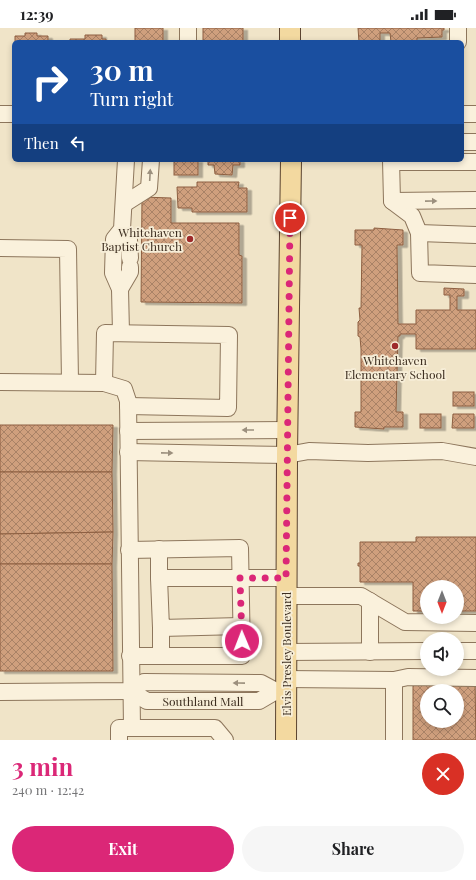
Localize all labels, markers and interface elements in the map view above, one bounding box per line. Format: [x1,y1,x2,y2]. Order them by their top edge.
text: 12:39 [20,4,54,24]
text: 30 m [90,51,154,88]
icon: right [24,56,76,108]
text: Turn right [90,87,173,111]
icon: left [67,132,89,154]
text: Then [24,133,59,153]
one-way arrow [147,169,154,181]
one-way arrow [425,198,438,204]
pin [273,201,307,235]
icon: arrive [279,207,301,229]
place label: Whitehaven Baptist Church [101,224,182,254]
marker: Whitehaven Baptist Church [185,234,195,244]
marker: Whitehaven Elementary School [390,341,400,351]
place label: Whitehaven Elementary School [345,352,446,382]
one-way arrow [241,427,254,433]
one-way arrow [161,449,173,456]
north arrow [420,580,464,624]
map controls [420,580,464,728]
street label: Elvis Presley Boulevard [278,592,294,716]
position arrow [221,620,263,662]
button: sound [420,632,464,676]
one-way arrow [232,680,245,686]
button: search [420,684,464,728]
street label: Southland Mall [162,693,244,709]
text: 3 min [12,750,73,782]
button: close [422,753,464,795]
text: 240 m · 12:42 [12,781,84,798]
button: Exit [12,826,234,872]
button: Share [242,826,464,872]

